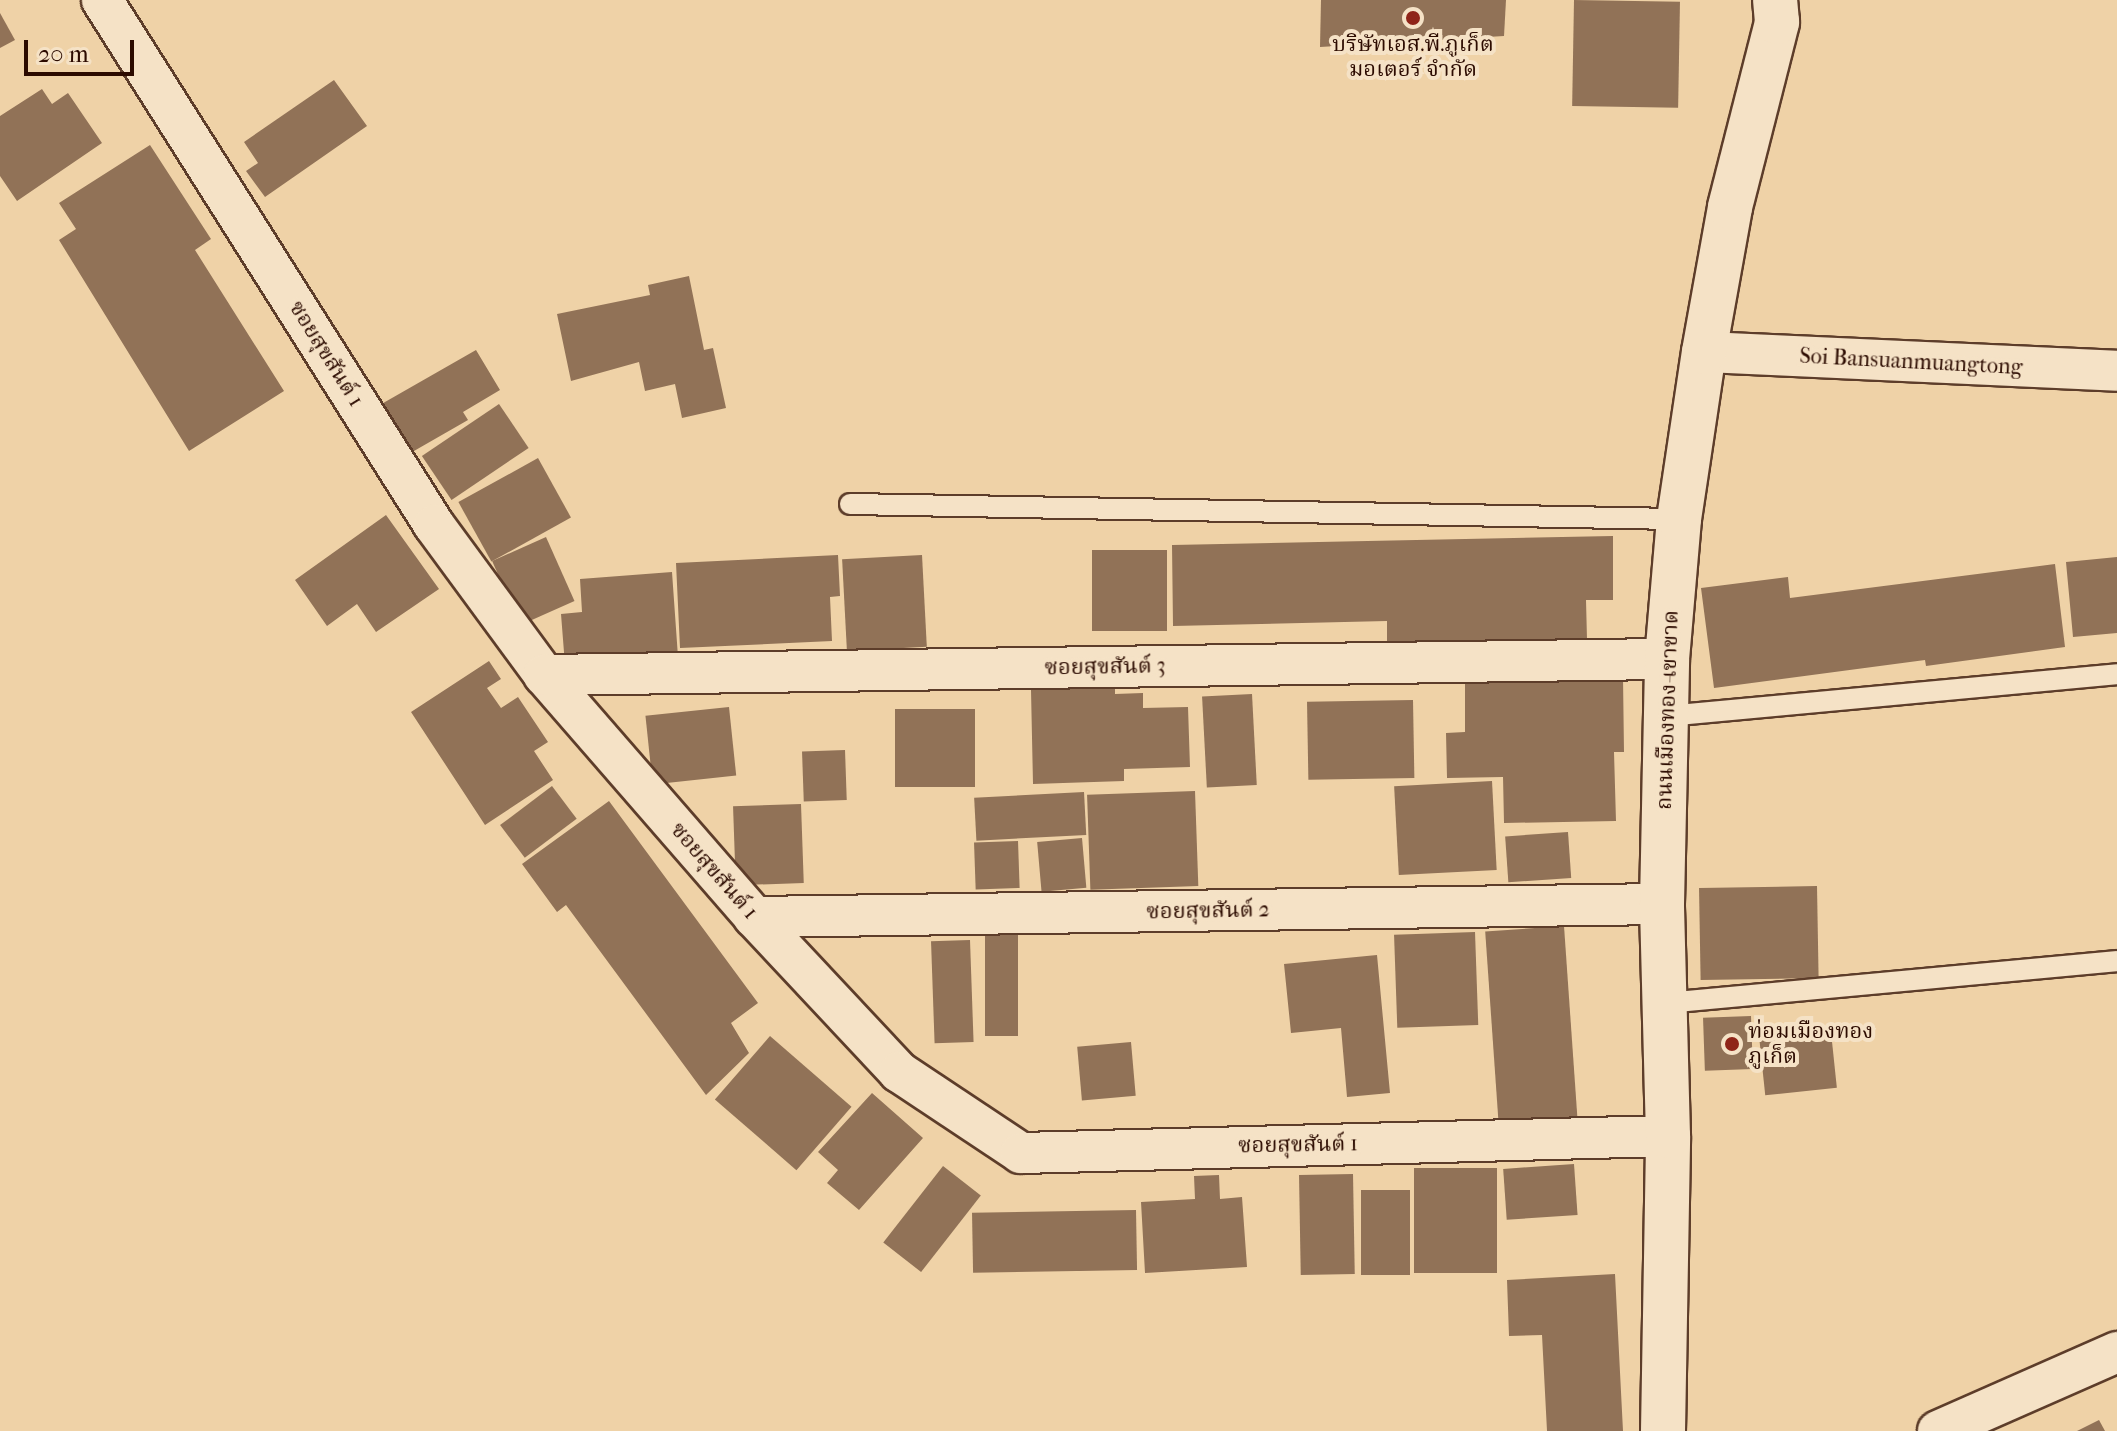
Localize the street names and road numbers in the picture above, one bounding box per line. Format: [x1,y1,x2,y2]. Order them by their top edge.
street label: ซอยสุขสันต์ 1 [283,296,369,412]
street label: Soi Bansuanmuangtong [1799,343,2023,381]
street label: ถนนเมืองทอง-เขาขาด [1651,610,1685,810]
street label: ซอยสุขสันต์ 3 [1044,653,1166,681]
street label: ซอยสุขสันต์ 1 [665,817,763,925]
street label: ซอยสุขสันต์ 2 [1146,897,1270,925]
street label: ซอยสุขสันต์ 1 [1238,1131,1358,1159]

